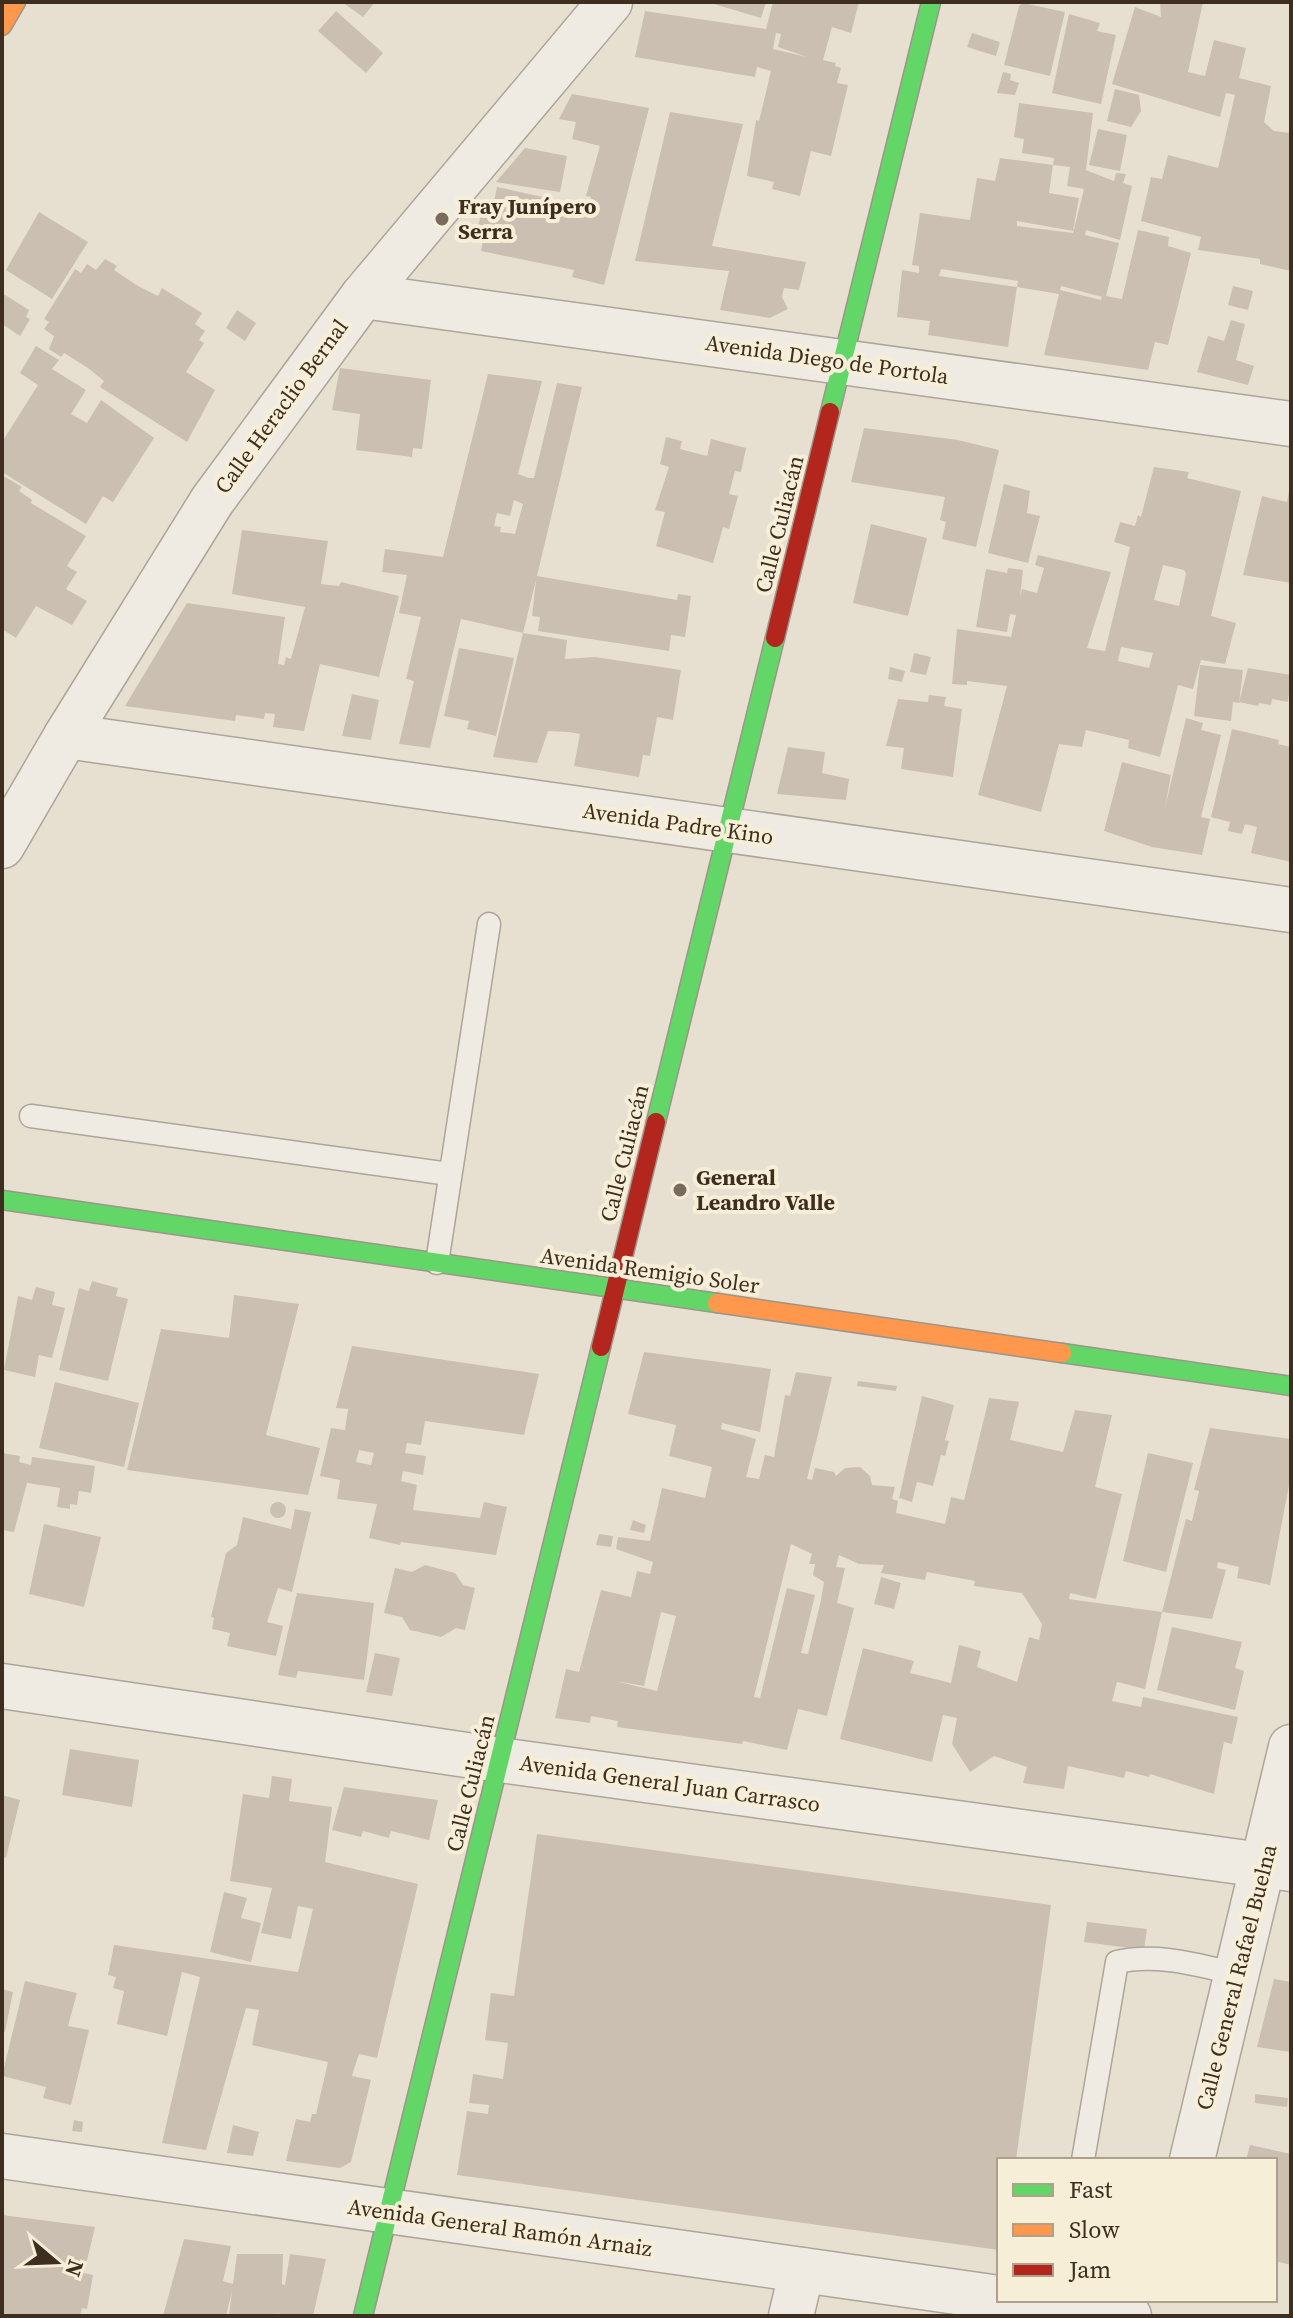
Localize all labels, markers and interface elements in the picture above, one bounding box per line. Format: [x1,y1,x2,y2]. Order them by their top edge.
place label: Fray Junípero Serra [458,191,596,246]
marker: Fray Junípero Serra [433,210,451,228]
street label: Calle Heraclio Bernal [207,313,355,499]
street label: Avenida Diego de Portola [704,327,951,391]
street label: Calle Culiacán [747,452,811,596]
street label: Avenida Padre Kino [581,795,775,851]
street label: Calle Culiacán [592,1081,656,1225]
place label: General Leandro Valle [696,1162,835,1217]
marker: General Leandro Valle [671,1181,689,1199]
street label: Avenida Remigio Soler [539,1240,762,1300]
street label: Calle Culiacán [438,1711,502,1855]
street label: Avenida General Juan Carrasco [518,1747,822,1819]
street label: Calle General Rafael Buelna [1188,1840,1284,2113]
legend [997,2158,1277,2302]
text: Fast [1069,2173,1113,2206]
street label: Avenida General Ramón Arnaiz [346,2191,654,2263]
text: Slow [1069,2213,1120,2246]
north arrow [16,2222,96,2302]
text: Jam [1068,2253,1111,2286]
text: N [58,2256,92,2281]

